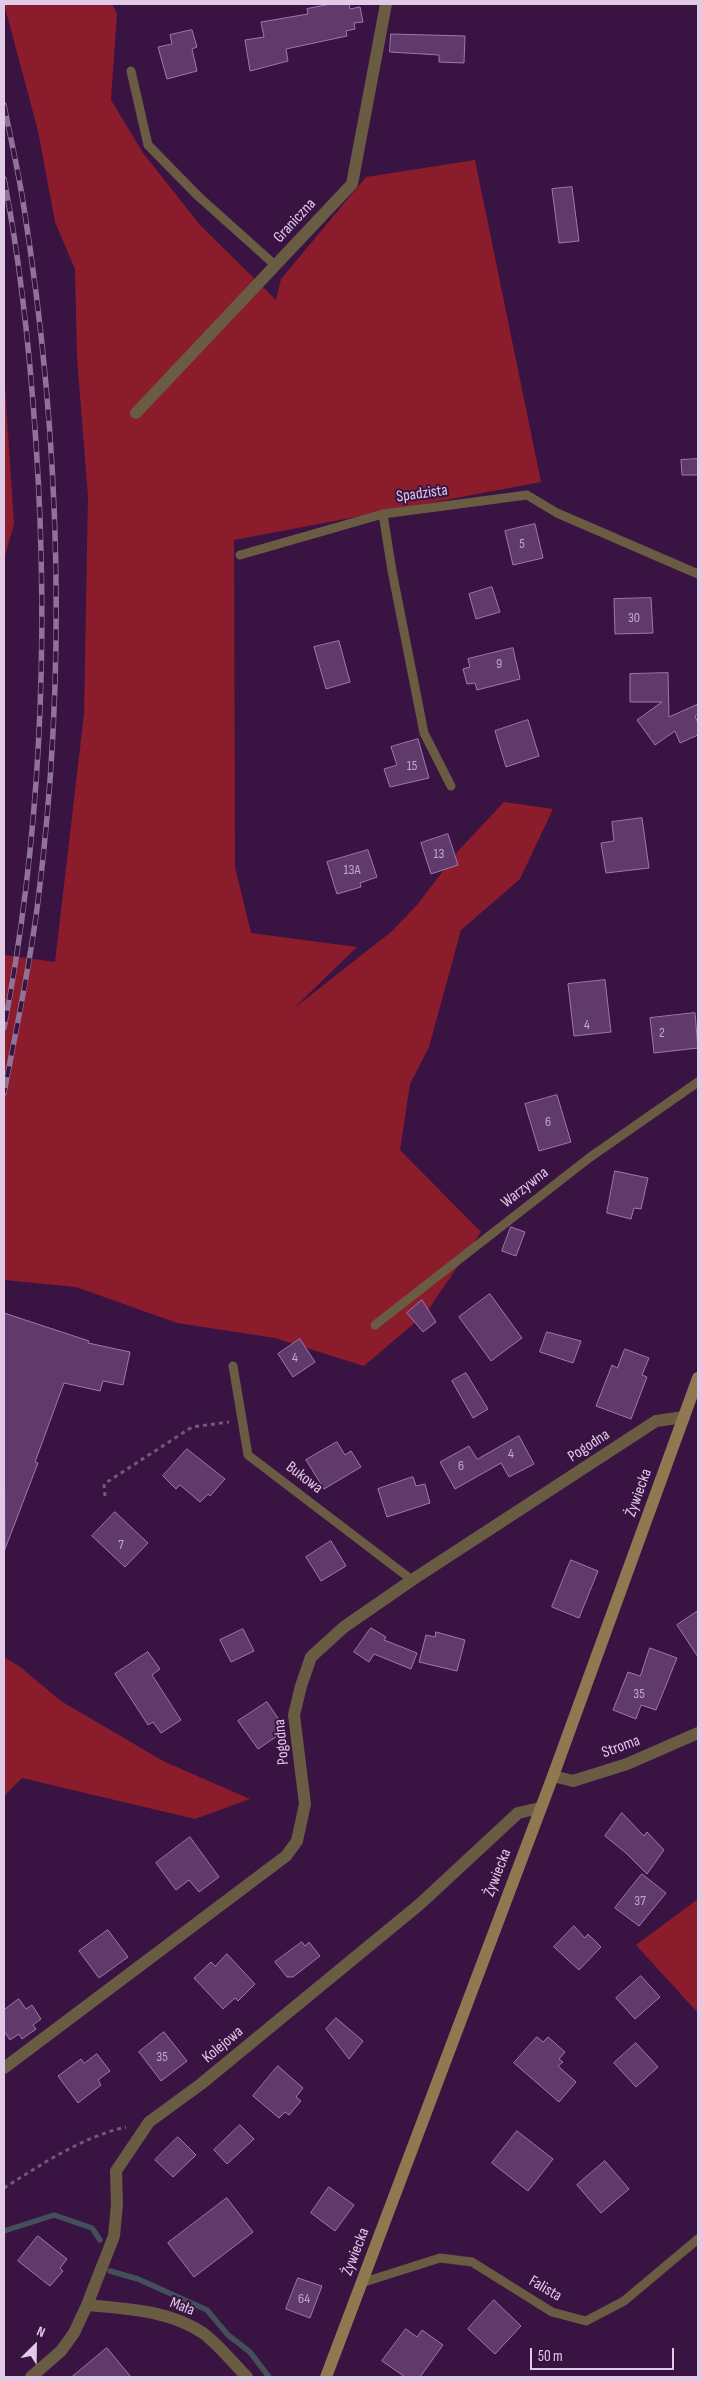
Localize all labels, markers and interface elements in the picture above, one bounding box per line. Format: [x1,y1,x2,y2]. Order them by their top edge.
street label: Graniczna [270,195,320,247]
street label: Spadzista [395,481,449,507]
house number: 5 [519,536,525,552]
house number: 30 [628,610,640,626]
house number: 9 [496,656,502,672]
house number: 15 [407,758,417,774]
house number: 13 [434,846,444,862]
house number: 13A [344,862,360,878]
house number: 4 [584,1017,590,1033]
house number: 2 [659,1025,665,1041]
house number: 6 [545,1114,551,1130]
street label: Warzywna [498,1164,552,1212]
house number: 4 [292,1350,298,1366]
street label: Pogodna [564,1425,614,1467]
house number: 4 [508,1446,514,1462]
street label: Bukowa [282,1458,326,1498]
house number: 6 [458,1458,464,1474]
street label: Żywiecka [622,1466,656,1520]
house number: 7 [118,1537,124,1553]
house number: 35 [633,1686,645,1702]
street label: Pogodna [270,1718,294,1766]
street label: Stroma [599,1731,643,1763]
street label: Żywiecka [480,1846,516,1900]
house number: 37 [634,1893,646,1909]
street label: Kolejowa [199,2022,247,2068]
house number: 35 [156,2049,168,2065]
street label: Żywiecka [338,2225,374,2279]
street label: Falista [525,2272,565,2306]
house number: 64 [298,2291,310,2307]
street label: Mała [167,2294,197,2320]
north arrow [10,2321,60,2371]
text: N [34,2322,48,2341]
scale bar [532,2338,676,2370]
text: 50 m [538,2347,563,2366]

